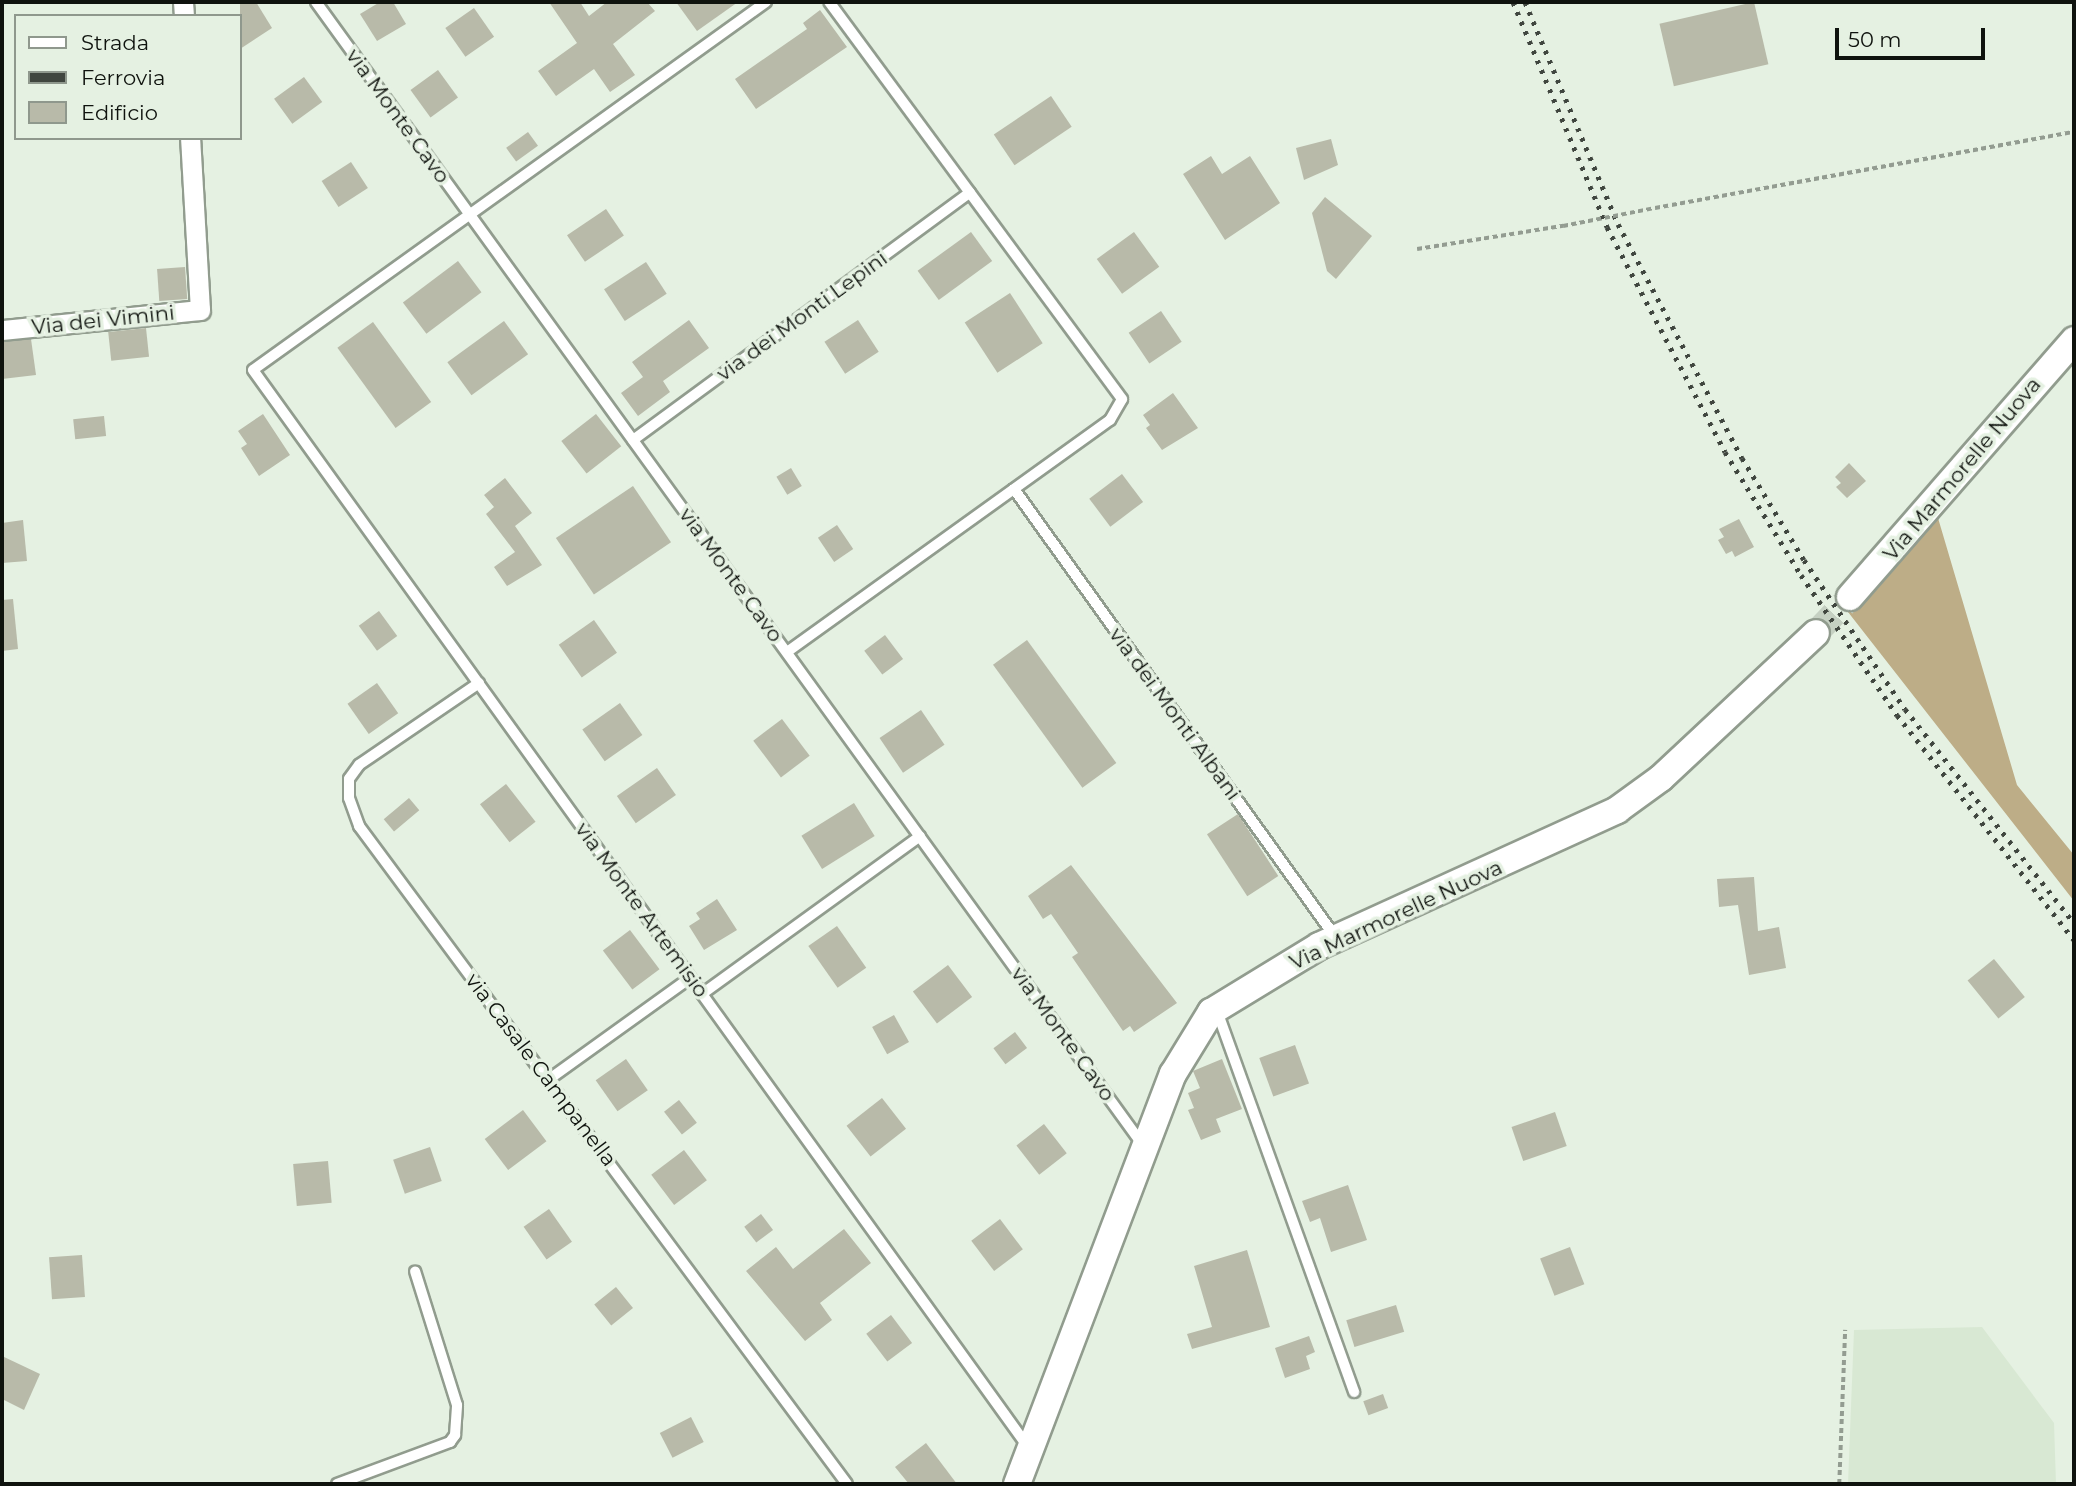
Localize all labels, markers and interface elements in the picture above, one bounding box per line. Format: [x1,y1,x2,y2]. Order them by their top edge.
legend [14,14,242,140]
scale bar [1838,14,1988,58]
text: 50 m [1848,27,1902,52]
text: Strada [81,30,149,55]
street label: via Monte Cavo [341,44,455,188]
text: Ferrovia [81,65,165,90]
text: Edificio [81,100,158,125]
street label: via dei Monti Lepini [712,246,892,386]
street label: Via dei Vimini [30,300,176,340]
street label: Via Marmorelle Nuova [1878,372,2046,566]
street label: via Monte Cavo [674,503,788,647]
street label: via dei Monti Albani [1104,623,1246,805]
street label: via Monte Artemisio [570,818,714,1002]
street label: Via Marmorelle Nuova [1286,855,1506,975]
street label: via Monte Cavo [1006,962,1120,1106]
street label: via Casale Campanella [460,969,622,1171]

